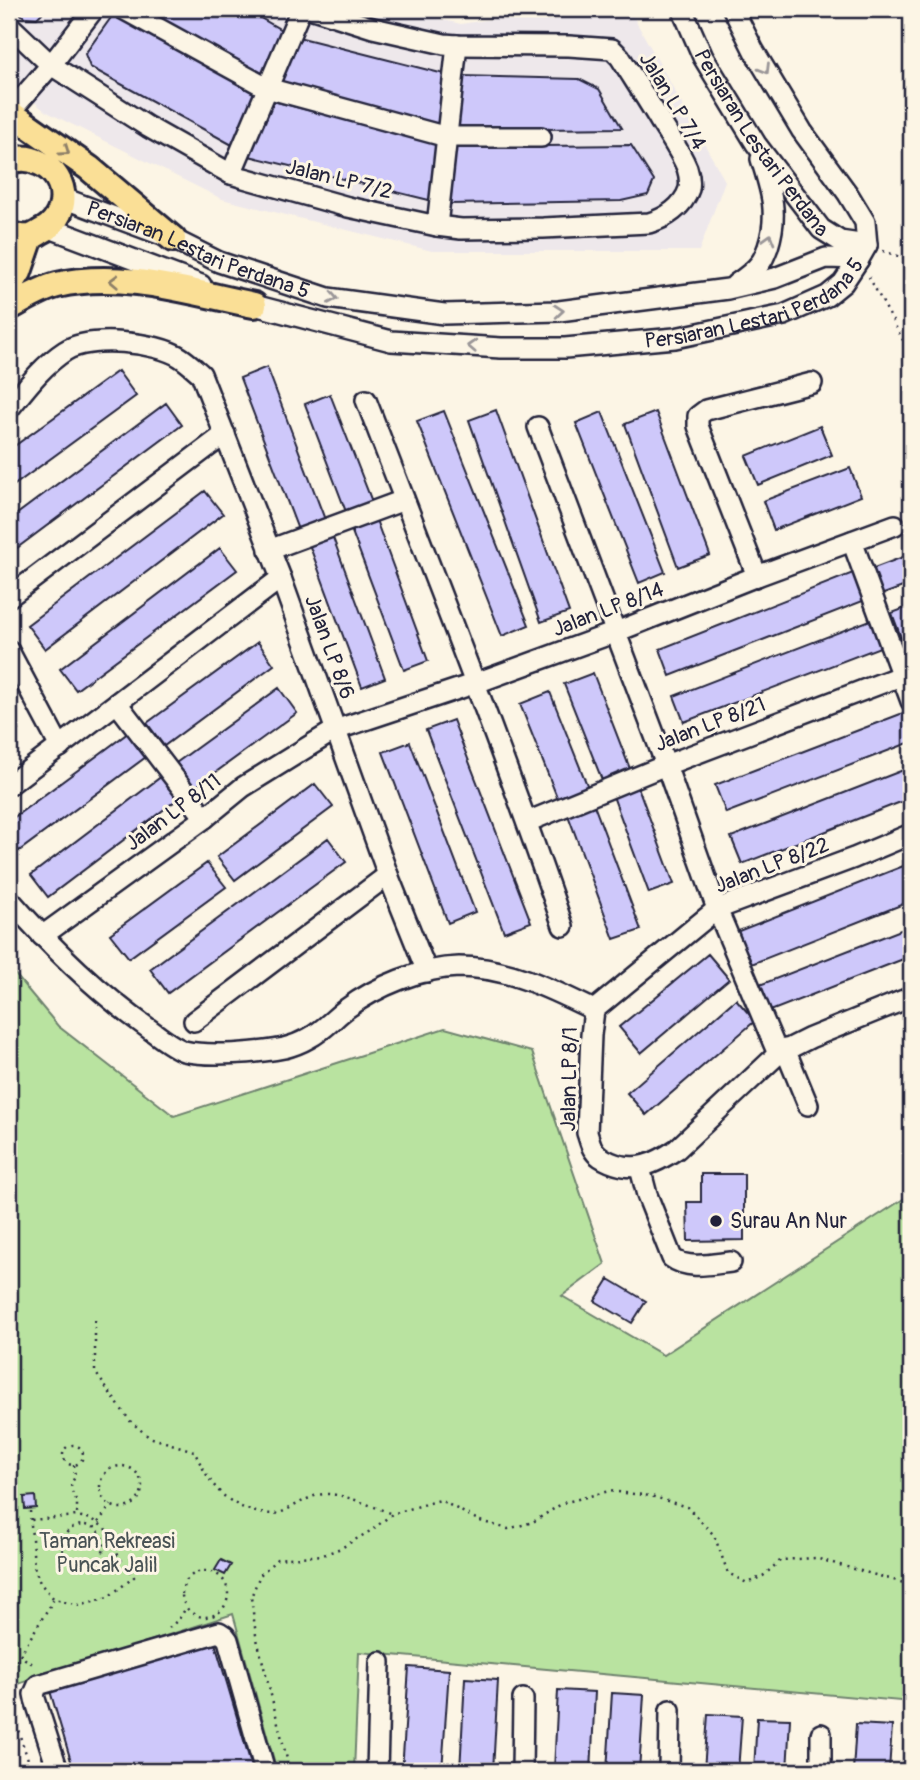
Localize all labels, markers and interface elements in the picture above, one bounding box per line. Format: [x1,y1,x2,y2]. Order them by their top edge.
street label: Persiaran Lestari Perdana [687,45,832,244]
street label: Jalan LP 7/4 [633,47,712,155]
one-way arrow [756,62,769,75]
one-way arrow [57,143,70,155]
street label: Jalan LP 7/2 [283,153,395,206]
street label: Persiaran Lestari Perdana 5 [83,195,313,305]
one-way arrow [761,233,776,245]
street label: Persiaran Lestari Perdana 5 [643,253,870,355]
one-way arrow [109,274,120,289]
one-way arrow [327,289,339,304]
one-way arrow [554,304,565,319]
one-way arrow [466,339,477,354]
street label: Jalan LP 8/14 [549,576,668,643]
street label: Jalan LP 8/6 [298,591,361,703]
street label: Jalan LP 8/21 [651,691,769,758]
street label: Jalan LP 8/11 [120,768,227,857]
street label: Jalan LP 8/22 [711,831,833,900]
street label: Jalan LP 8/1 [555,1026,584,1132]
place label: Surau An Nur [730,1208,848,1235]
marker: Surau An Nur [708,1213,724,1229]
park label: Taman Rekreasi Puncak Jalil [39,1528,175,1579]

